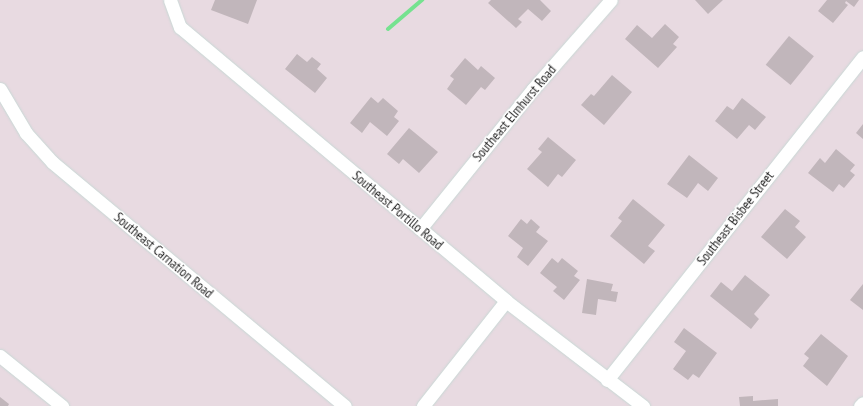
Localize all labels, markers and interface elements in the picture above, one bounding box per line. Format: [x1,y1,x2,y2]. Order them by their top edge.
street label: Southeast Elmhurst Road [469,61,559,165]
street label: Southeast Portillo Road [349,167,447,253]
street label: Southeast Bisbee Street [693,168,777,268]
street label: Southeast Carnation Road [111,209,217,301]

